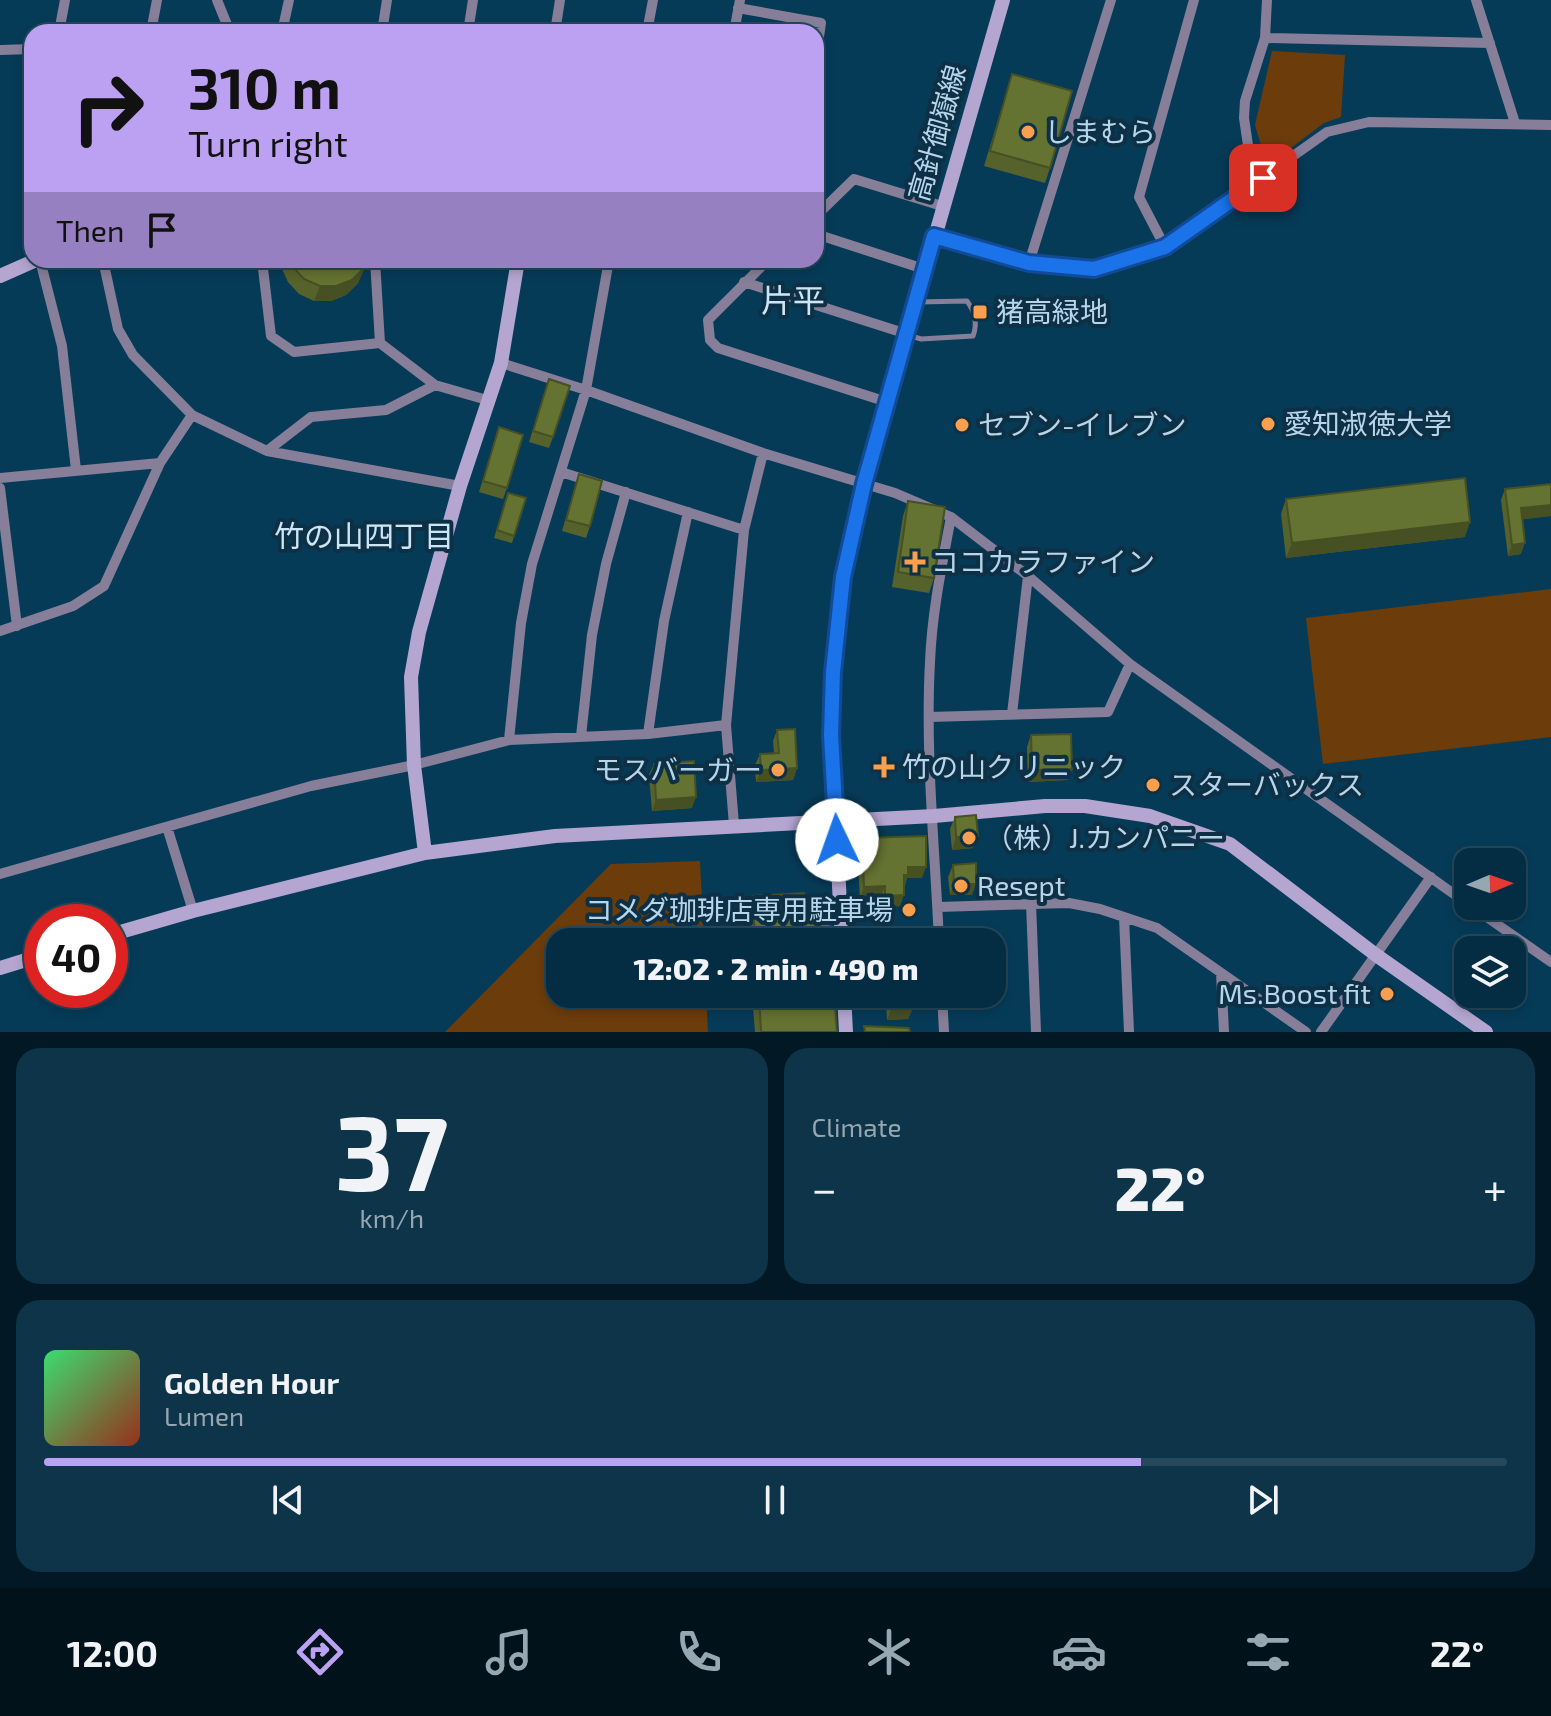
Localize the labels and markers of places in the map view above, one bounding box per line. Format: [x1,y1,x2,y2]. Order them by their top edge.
place label: しまむら [1044,114,1156,148]
marker: しまむら [1019,123,1037,141]
pin [1229,144,1297,212]
place label: 猪高緑地 [996,294,1108,328]
marker: 猪高緑地 [971,303,989,321]
place label: 愛知淑徳大学 [1284,406,1452,440]
place label: セブン-イレブン [978,407,1187,441]
marker: 愛知淑徳大学 [1259,415,1277,433]
marker: セブン-イレブン [953,416,971,434]
place label: ココカラファイン [931,544,1155,578]
marker: ココカラファイン [906,553,924,571]
place label: 竹の山クリニック [902,749,1126,783]
place label: モスバーガー [594,752,762,786]
marker: 竹の山クリニック [873,756,895,778]
marker: モスバーガー [769,761,787,779]
place label: スターバックス [1169,767,1364,801]
marker: スターバックス [1144,776,1162,794]
place label: （株）J.カンパニー [985,820,1225,854]
marker: （株）J.カンパニー [960,829,978,847]
place label: Resept [977,868,1065,902]
marker: Resept [952,877,970,895]
place label: コメダ珈琲店専用駐車場 [585,892,893,926]
marker: コメダ珈琲店専用駐車場 [900,901,918,919]
place label: Ms.Boost fit [1218,976,1371,1010]
marker: Ms.Boost fit [1378,985,1396,1003]

